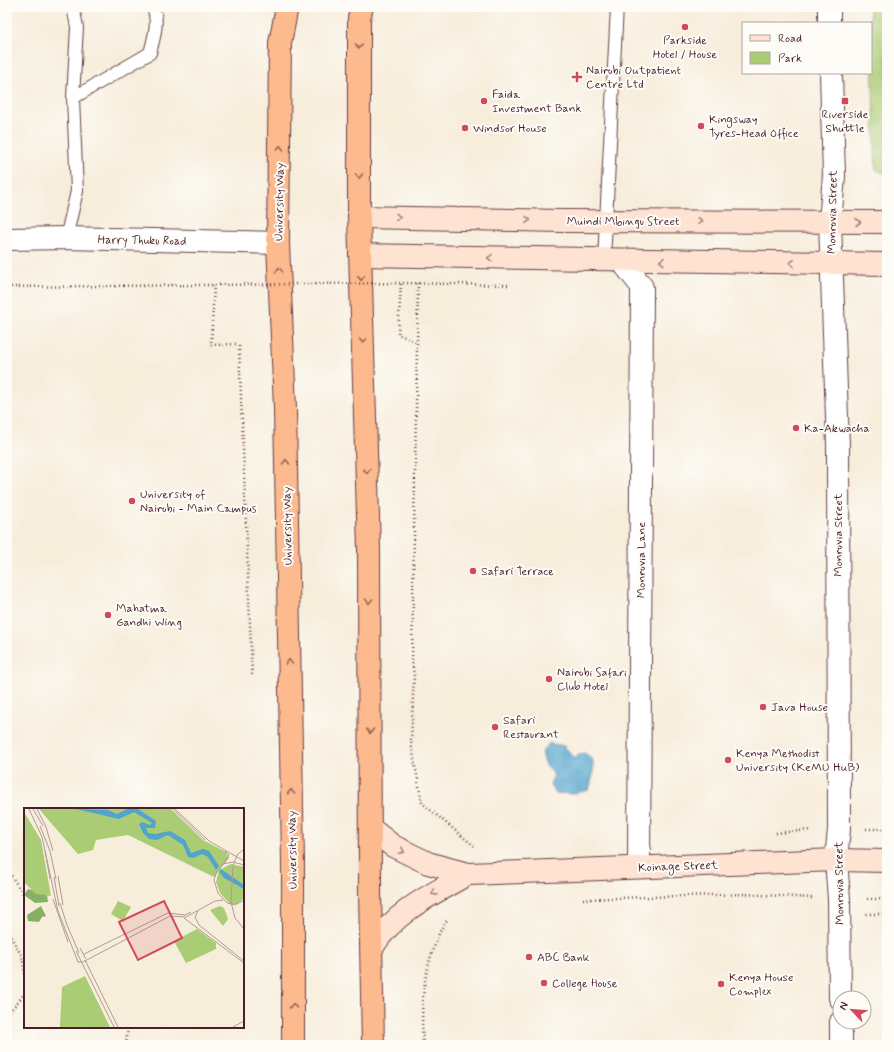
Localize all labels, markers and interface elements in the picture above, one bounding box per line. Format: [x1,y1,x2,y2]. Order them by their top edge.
marker: Parkside Hotel / House [680,22,690,32]
legend [742,22,872,74]
text: Road [778,31,802,47]
place label: Parkside Hotel / House [653,33,718,63]
one-way arrow [355,43,363,49]
text: Park [778,51,802,67]
place label: Nairobi Outpatient Centre Ltd [586,63,681,93]
marker: Nairobi Outpatient Centre Ltd [571,71,583,83]
place label: Faida Investment Bank [492,87,581,117]
marker: Faida Investment Bank [479,96,489,106]
marker: Riverside Shuttle [840,96,850,106]
place label: Riverside Shuttle [822,107,869,137]
place label: Kingsway Tyres-Head Office [709,112,799,142]
place label: Windsor House [473,121,547,137]
marker: Kingsway Tyres-Head Office [696,121,706,131]
marker: Windsor House [460,123,470,133]
one-way arrow [275,145,284,151]
street label: University Way [271,163,289,241]
street label: Monrovia Street [824,170,842,254]
one-way arrow [355,173,363,179]
one-way arrow [395,213,401,222]
street label: Muindi Mbingu Street [567,214,680,230]
one-way arrow [525,216,531,224]
one-way arrow [697,217,703,225]
one-way arrow [855,218,861,226]
street label: Harry Thuku Road [97,232,187,250]
one-way arrow [487,254,493,262]
one-way arrow [659,257,665,265]
one-way arrow [789,259,795,267]
one-way arrow [275,267,283,273]
one-way arrow [356,275,365,281]
one-way arrow [358,338,367,344]
place label: Ka-Akwacha [804,421,870,437]
marker: Ka-Akwacha [791,423,801,433]
one-way arrow [282,459,290,465]
one-way arrow [363,468,371,474]
place label: University of Nairobi - Main Campus [140,487,257,517]
street label: University Way [279,487,297,565]
street label: Monrovia Street [831,493,847,577]
marker: University of Nairobi - Main Campus [127,496,137,506]
street label: Monrovia Lane [634,522,650,598]
place label: Safari Terrace [481,564,554,580]
marker: Safari Terrace [468,566,478,576]
one-way arrow [365,598,373,604]
place label: Mahatma Gandhi Wing [116,601,182,631]
marker: Mahatma Gandhi Wing [103,610,113,620]
one-way arrow [285,659,293,665]
place label: Nairobi Safari Club Hotel [557,665,627,695]
marker: Nairobi Safari Club Hotel [544,674,554,684]
place label: Java House [771,700,828,716]
marker: Java House [758,702,768,712]
place label: Safari Restaurant [503,713,559,743]
marker: Safari Restaurant [490,722,500,732]
one-way arrow [366,728,374,734]
place label: Kenya Methodist University (KeMU HuB) [736,746,860,776]
marker: Kenya Methodist University (KeMU HuB) [723,755,733,765]
one-way arrow [287,789,296,795]
inset map [24,808,244,1028]
street label: University Way [284,811,302,889]
street label: Monrovia Street [831,841,849,925]
one-way arrow [397,846,405,854]
street label: Koinage Street [638,858,718,876]
one-way arrow [431,888,438,896]
place label: ABC Bank [537,950,590,966]
marker: ABC Bank [524,952,534,962]
place label: Kenya House Complex [729,970,793,1000]
place label: College House [552,976,618,992]
marker: College House [539,978,549,988]
marker: Kenya House Complex [716,979,726,989]
north arrow [832,990,872,1030]
text: N [836,1000,852,1012]
one-way arrow [289,1003,297,1009]

